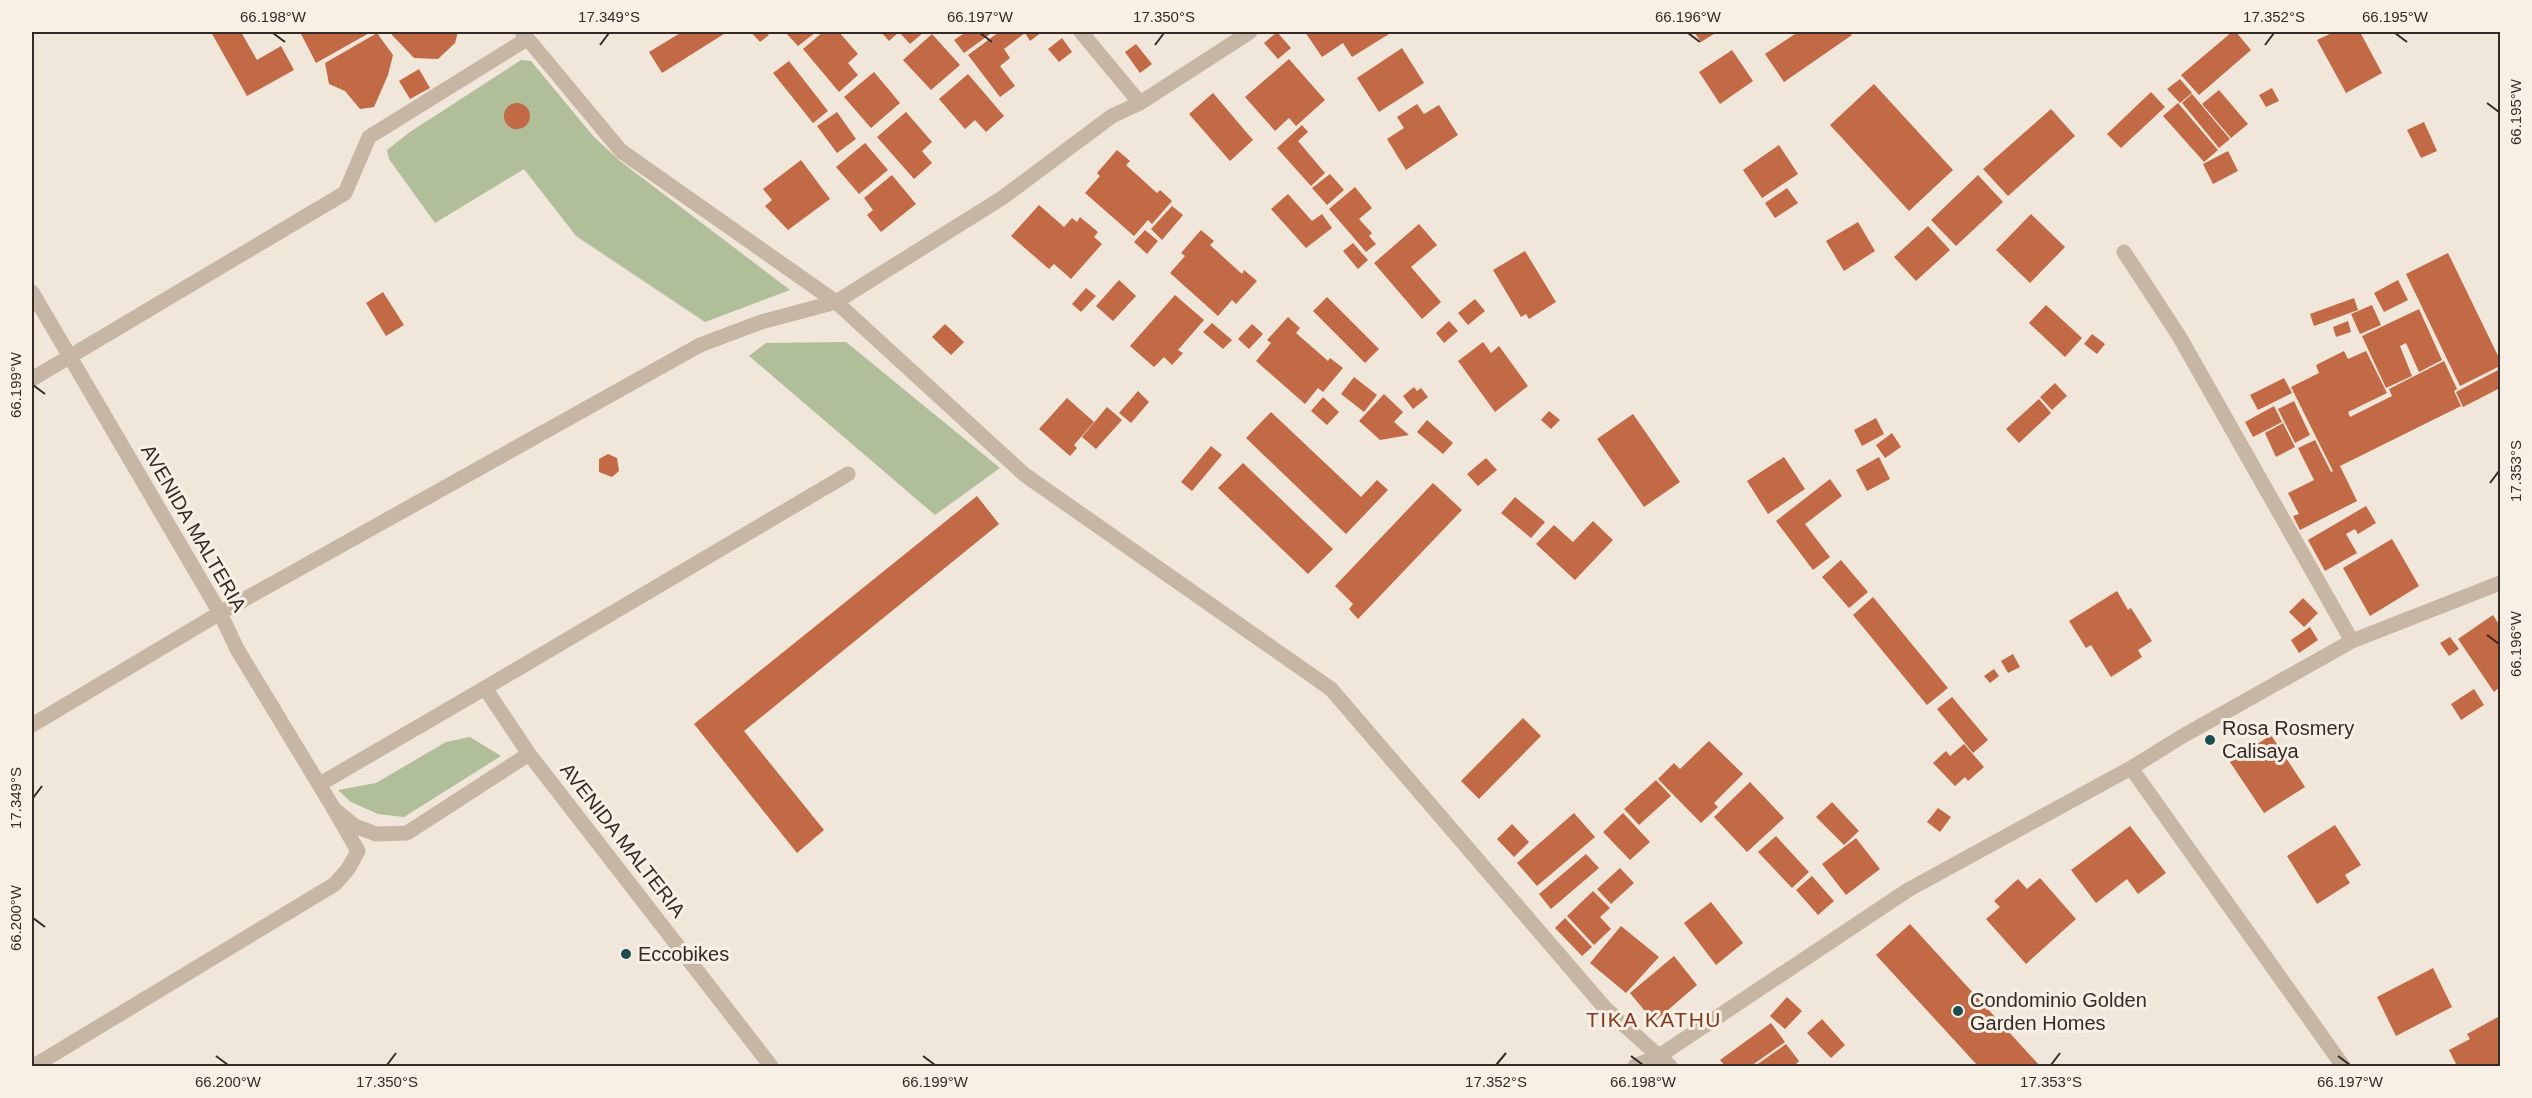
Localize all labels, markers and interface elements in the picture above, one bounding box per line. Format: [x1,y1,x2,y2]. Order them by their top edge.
text: 66.198°W [240,8,307,25]
text: 17.349°S [578,8,640,25]
text: 66.197°W [947,8,1014,25]
text: 17.350°S [1133,8,1195,25]
text: 66.196°W [1655,8,1722,25]
text: 17.352°S [2243,8,2305,25]
text: 66.195°W [2362,8,2429,25]
text: 66.195°W [2507,78,2524,145]
text: 66.199°W [7,351,24,418]
text: 17.353°S [2507,440,2524,502]
street label: AVENIDA MALTERIA [137,441,251,616]
text: 66.196°W [2507,610,2524,677]
place label: Rosa Rosmery Calisaya [2222,717,2354,762]
marker: Rosa Rosmery Calisaya [2203,733,2217,747]
street label: AVENIDA MALTERIA [556,759,690,922]
text: 17.349°S [7,767,24,829]
text: 66.200°W [7,884,24,951]
place label: Eccobikes [638,943,729,965]
marker: Eccobikes [619,947,633,961]
place label: Condominio Golden Garden Homes [1970,989,2147,1034]
marker: Condominio Golden Garden Homes [1951,1004,1965,1018]
district label: TIKA KATHU [1586,1008,1722,1031]
text: 66.200°W [195,1073,262,1090]
text: 17.350°S [356,1073,418,1090]
text: 66.199°W [902,1073,969,1090]
text: 17.352°S [1465,1073,1527,1090]
text: 66.198°W [1610,1073,1677,1090]
text: 17.353°S [2020,1073,2082,1090]
text: 66.197°W [2317,1073,2384,1090]

